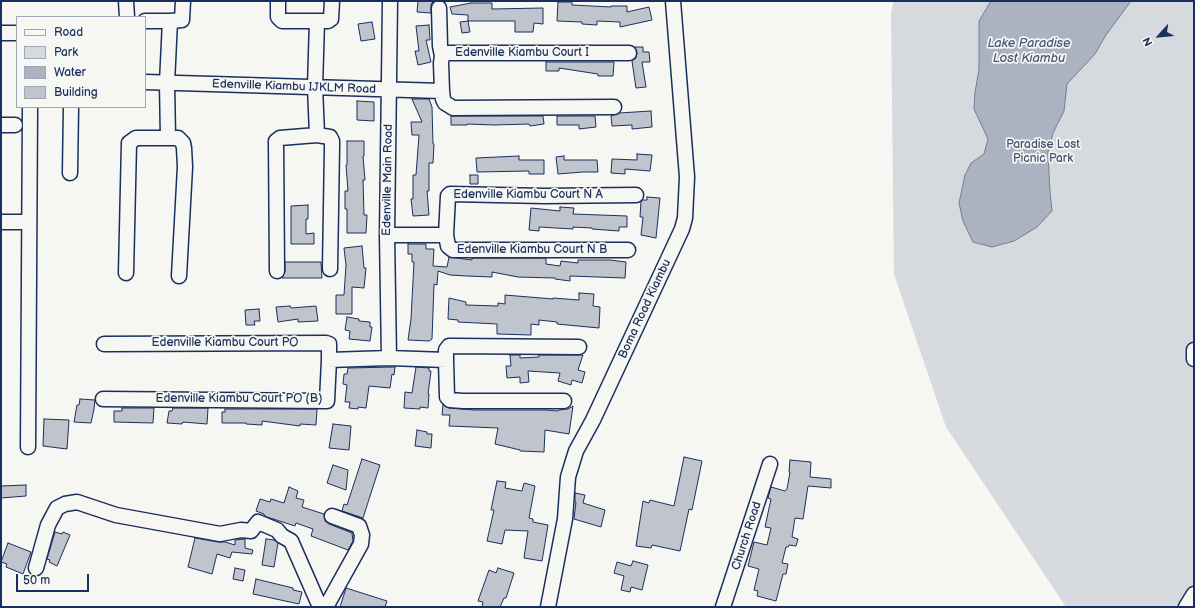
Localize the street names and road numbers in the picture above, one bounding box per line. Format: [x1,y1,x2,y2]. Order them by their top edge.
street label: Edenville Kiambu Court I [455,46,589,60]
street label: Edenville Kiambu IJKLM Road [212,77,376,97]
street label: Edenville Main Road [380,124,396,236]
street label: Edenville Kiambu Court N A [453,188,603,202]
street label: Edenville Kiambu Court N B [457,243,607,257]
street label: Boma Road Kiambu [616,257,674,361]
street label: Edenville Kiambu Court PO [152,336,298,350]
street label: Edenville Kiambu Court PO (B) [155,392,323,406]
street label: Church Road [729,500,765,572]

